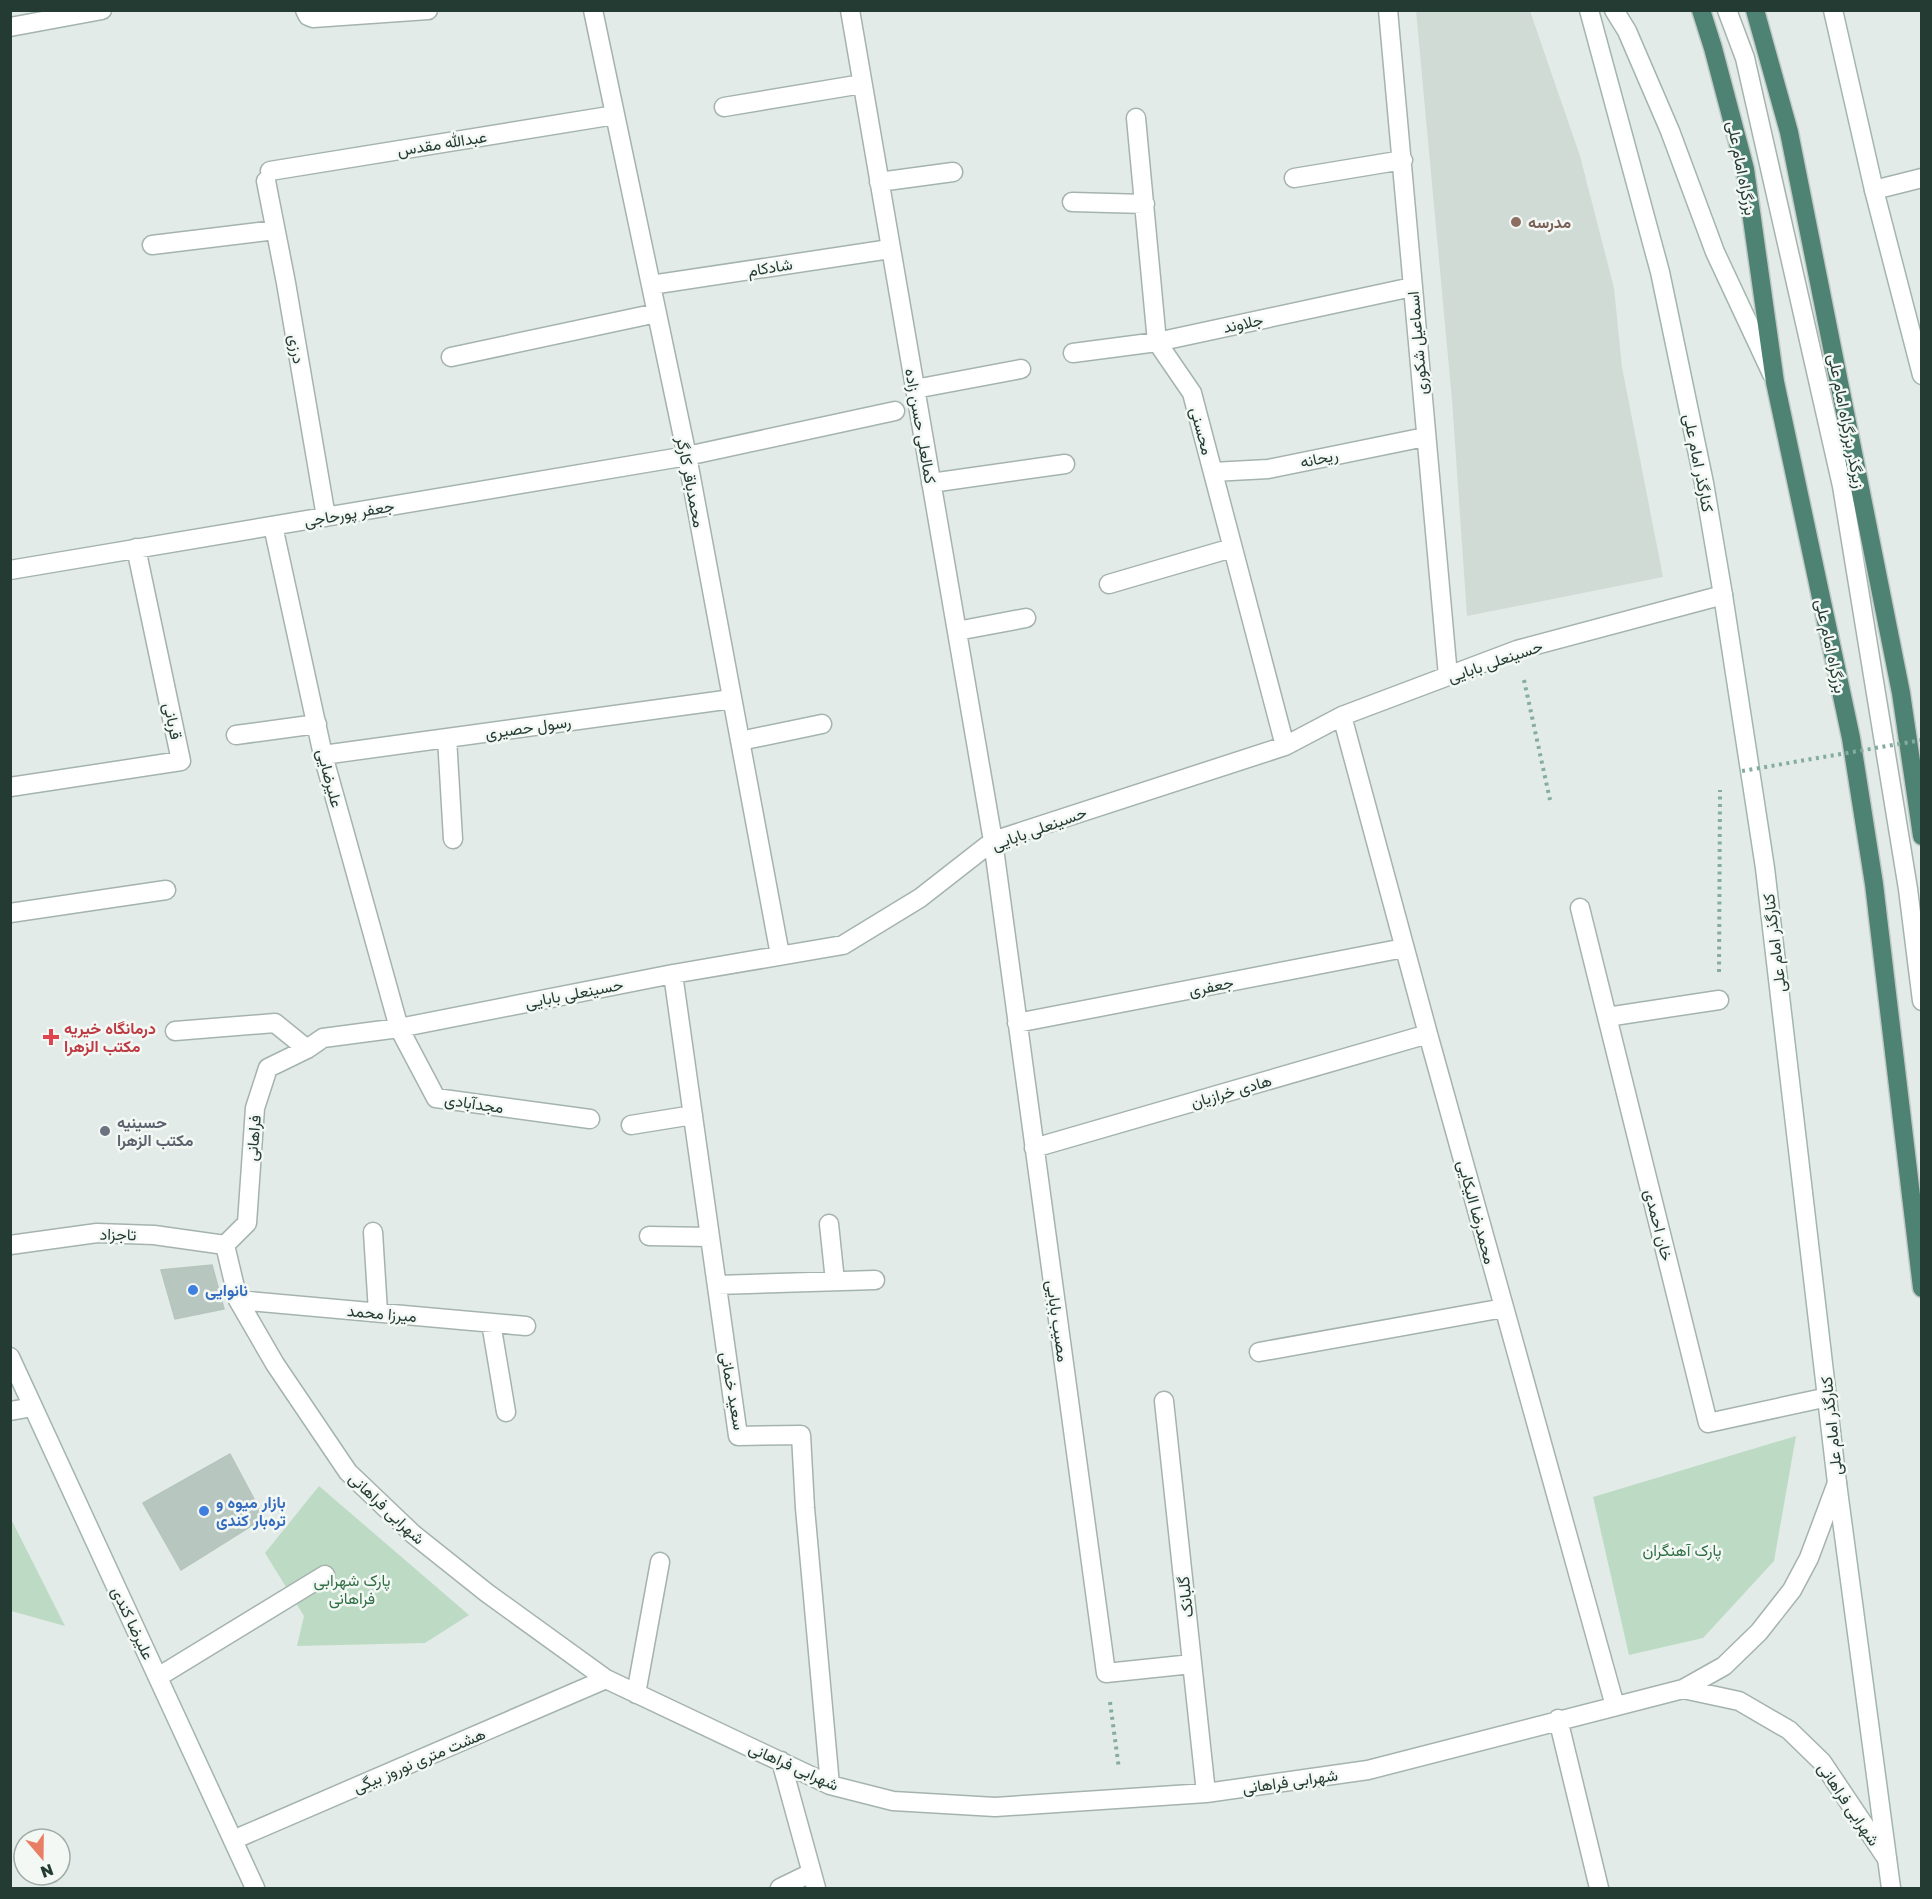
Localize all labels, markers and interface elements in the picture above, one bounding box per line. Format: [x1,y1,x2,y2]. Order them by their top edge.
street label: بزرگراه امام علی [1722,119,1761,217]
street label: عبدالله مقدس [396,126,488,161]
place label: مدرسه [1528,212,1572,233]
marker: مدرسه [1509,215,1523,229]
street label: شادکام [746,254,794,281]
street label: اسماعیل شکوری [1403,290,1432,396]
street label: جلاوند [1221,309,1265,338]
street label: درزی [284,333,309,366]
street label: زیرگذر بزرگراه امام علی [1823,352,1870,490]
street label: کمالعلی حسن زاده [900,367,941,485]
street label: محسنی [1185,405,1218,457]
street label: کنارگذر امام علی [1679,412,1718,514]
street label: محمدباقر کارگر [671,434,710,529]
street label: ریحانه [1298,444,1340,473]
street label: جعفر پورحاجی [302,495,396,533]
street label: بزرگراه امام علی [1810,597,1851,695]
street label: حسینعلی بابایی [1445,635,1546,688]
street label: قربانی [158,701,187,741]
street label: رسول حصیری [484,711,572,744]
street label: علیرضایی [312,747,347,810]
street label: حسینعلی بابایی [989,802,1090,855]
street label: کنارگذر امام علی [1758,892,1791,994]
street label: جعفری [1187,972,1236,1001]
street label: حسینعلی بابایی [523,974,625,1013]
place label: درمانگاه خیریه مکتب الزهرا [64,1018,156,1057]
marker: درمانگاه خیریه مکتب الزهرا [42,1028,60,1046]
street label: هادی خرازیان [1188,1070,1274,1113]
street label: مجدآبادی [443,1089,505,1118]
place label: حسینیه مکتب الزهرا [117,1112,194,1151]
street label: فراهانی [241,1114,266,1162]
marker: حسینیه مکتب الزهرا [98,1124,112,1138]
street label: محمدرضا الیکایی [1453,1158,1501,1267]
street label: خان احمدی [1639,1187,1678,1263]
street label: تاجزاد [99,1224,136,1245]
street label: مصیب بابایی [1041,1279,1074,1363]
place label: نانوایی [205,1280,248,1301]
marker: نانوایی [186,1283,200,1297]
street label: میرزا محمد [346,1300,418,1327]
street label: سعید خمانی [715,1350,750,1432]
street label: کنارگذر امام علی [1816,1375,1847,1477]
street label: شهرابی فراهانی [344,1468,429,1549]
place label: بازار میوه و تره‌بار کندی [216,1492,286,1531]
marker: بازار میوه و تره‌بار کندی [197,1504,211,1518]
park label: پارک آهنگران [1642,1540,1722,1562]
park label: پارک شهرابی فراهانی [313,1570,391,1609]
street label: گلبانک [1173,1575,1197,1619]
street label: علیرضا کندی [106,1583,159,1663]
street label: هشت متری نوروز بیگی [350,1723,489,1798]
street label: شهرابی فراهانی [746,1737,842,1796]
street label: شهرابی فراهانی [1813,1758,1884,1850]
street label: شهرابی فراهانی [1241,1764,1339,1799]
north arrow [12,1827,72,1887]
text: N [38,1860,56,1883]

